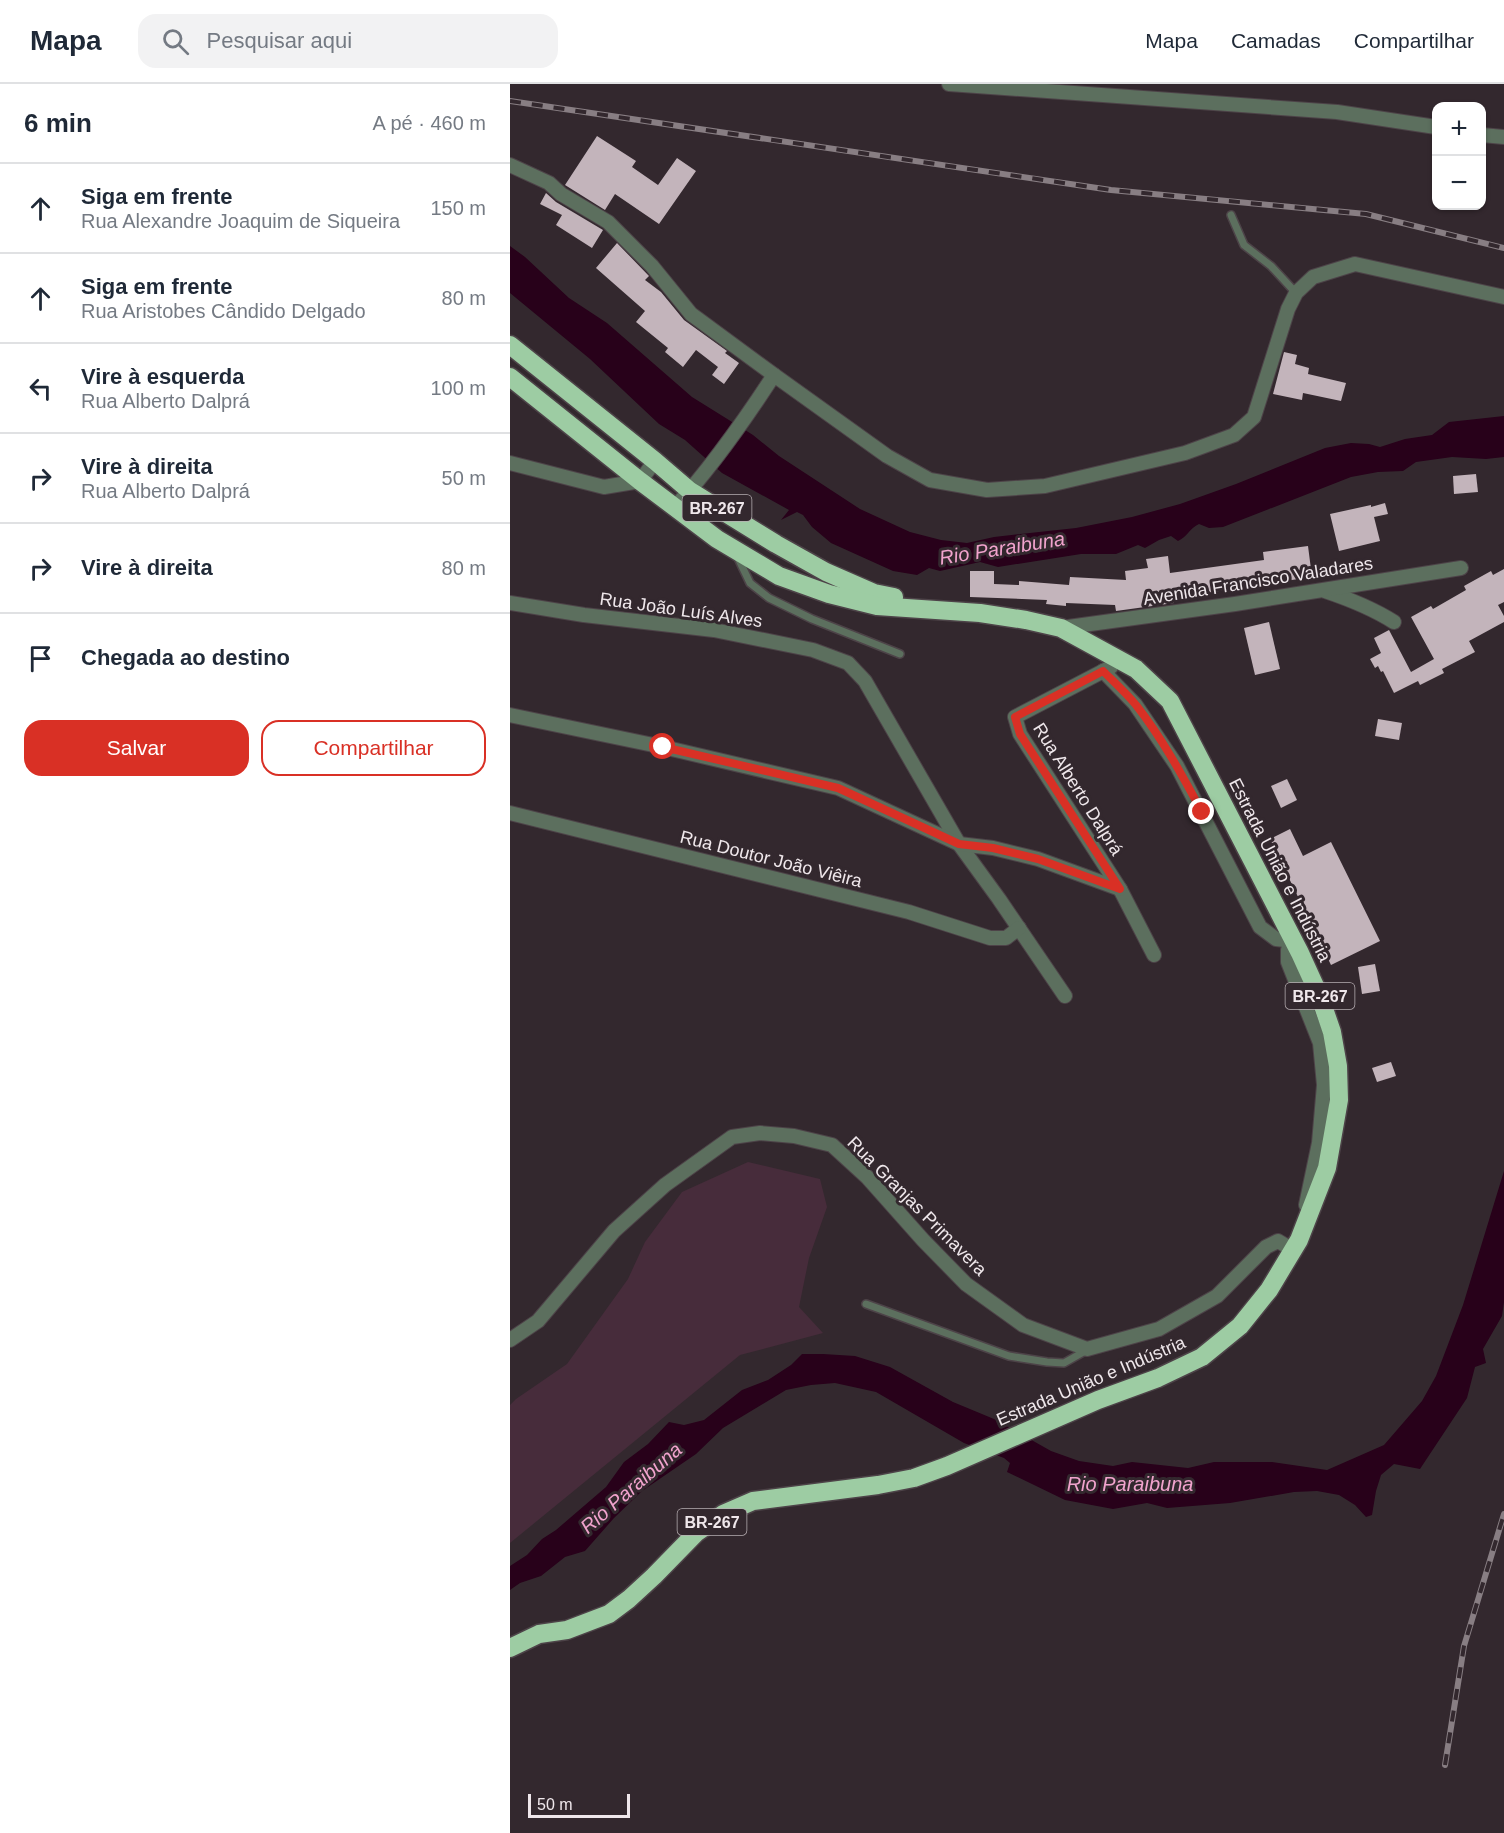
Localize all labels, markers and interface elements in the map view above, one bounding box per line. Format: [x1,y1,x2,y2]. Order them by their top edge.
search box [138,14,558,68]
text: Mapa [30,25,102,56]
icon: search [159,25,192,58]
text: Pesquisar aqui [207,28,352,53]
text: Mapa [1145,29,1198,52]
text: Camadas [1231,29,1321,52]
text: Compartilhar [1354,29,1474,52]
map controls [1432,102,1486,210]
button: + [1432,102,1486,156]
text: 6 min [24,108,92,138]
text: A pé · 460 m [373,112,486,134]
button: − [1432,156,1486,210]
text: Siga em frente [81,184,233,209]
icon: ahead [24,192,57,225]
text: 150 m [430,197,486,219]
text: Rua Alexandre Joaquim de Siqueira [81,210,400,232]
text: Siga em frente [81,274,233,299]
icon: ahead [24,282,57,315]
text: 80 m [442,287,486,309]
text: Rua Aristobes Cândido Delgado [81,300,366,322]
text: Vire à esquerda [81,364,244,389]
icon: left [24,372,57,405]
text: 100 m [430,377,486,399]
text: Rua Alberto Dalprá [81,390,250,412]
text: Vire à direita [81,454,213,479]
icon: right [24,462,57,495]
text: 50 m [442,467,486,489]
text: Rua Alberto Dalprá [81,480,250,502]
road number: BR-267 [682,495,752,521]
water label: Rio Paraibuna [938,527,1066,569]
icon: right [24,552,57,585]
street label: Avenida Francisco Valadares [1142,553,1374,609]
text: Vire à direita [81,555,213,580]
text: 80 m [442,557,486,579]
street label: Rua João Luís Alves [598,589,764,631]
icon: arrive [24,642,57,675]
text: Chegada ao destino [81,645,290,670]
street label: Rua Alberto Dalprá [1029,719,1127,860]
button: Salvar [24,720,249,776]
button: Compartilhar [261,720,486,776]
route start [649,733,675,759]
street label: Estrada União e Indústria [1225,775,1335,966]
route end [1188,798,1214,824]
street label: Rua Doutor João Viêira [678,827,865,892]
road number: BR-267 [1286,983,1354,1009]
street label: Rua Granjas Primavera [843,1132,991,1280]
street label: Estrada União e Indústria [994,1332,1189,1430]
water label: Rio Paraibuna [576,1438,686,1538]
water label: Rio Paraibuna [1067,1473,1193,1495]
road number: BR-267 [678,1509,746,1535]
scale bar [528,1791,630,1818]
text: 50 m [537,1796,573,1813]

